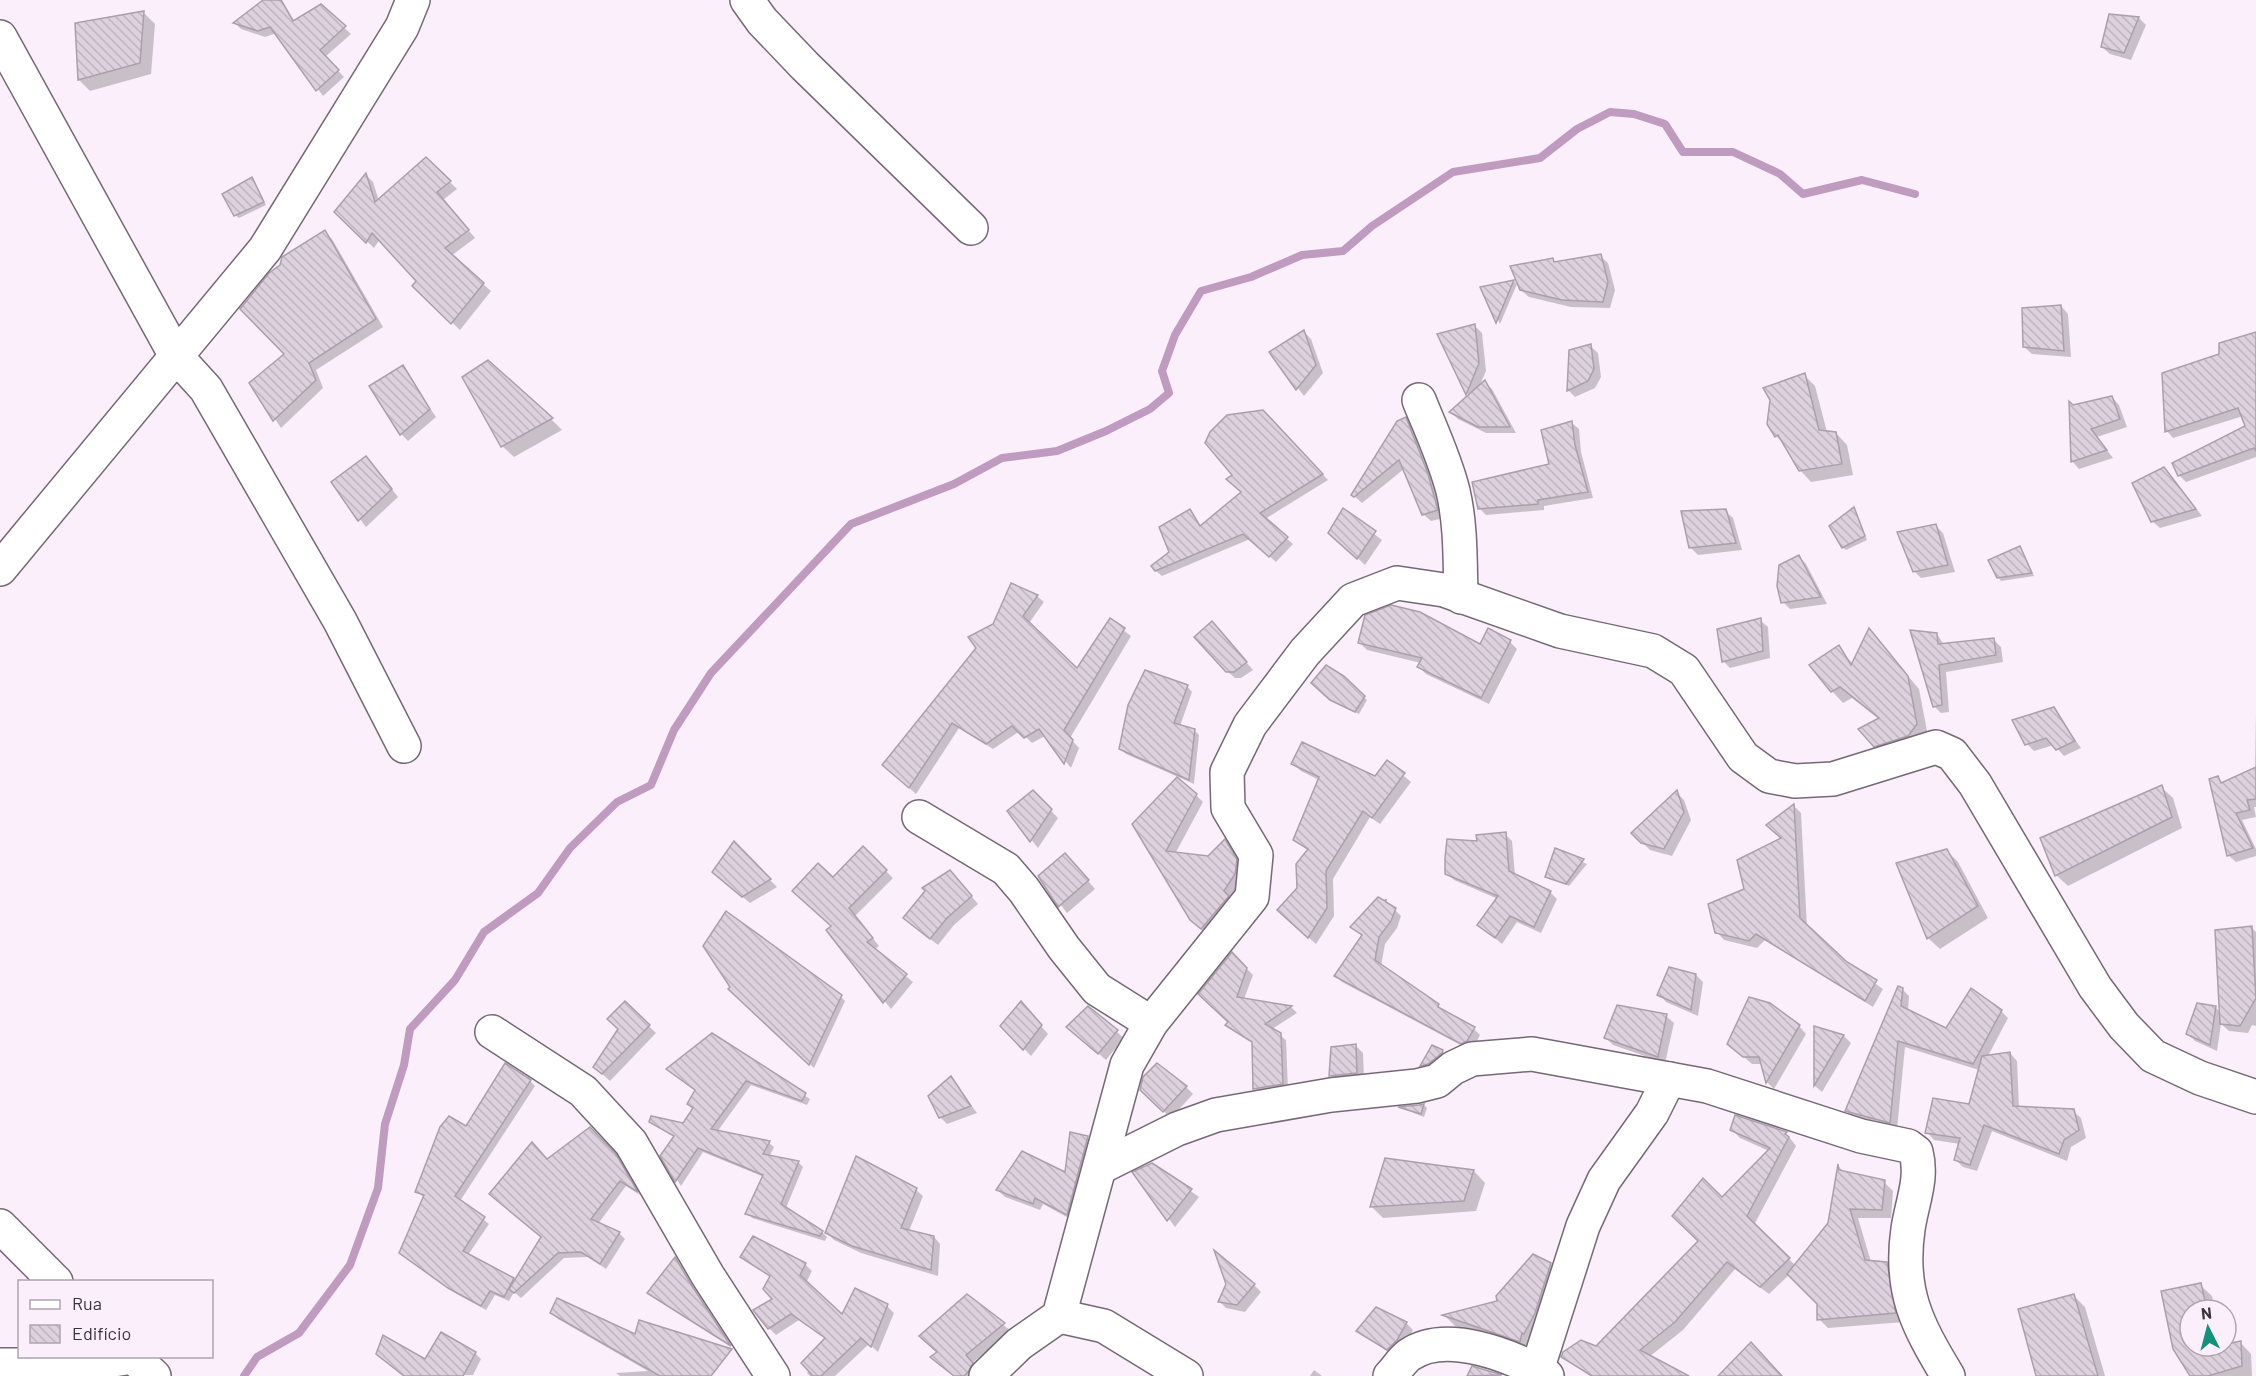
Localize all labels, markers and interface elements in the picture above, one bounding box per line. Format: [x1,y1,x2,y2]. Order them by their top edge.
legend [18,1280,213,1358]
text: Rua [72,1292,102,1314]
north arrow [2178,1298,2238,1358]
text: N [2200,1303,2213,1323]
text: Edifício [72,1322,131,1344]

